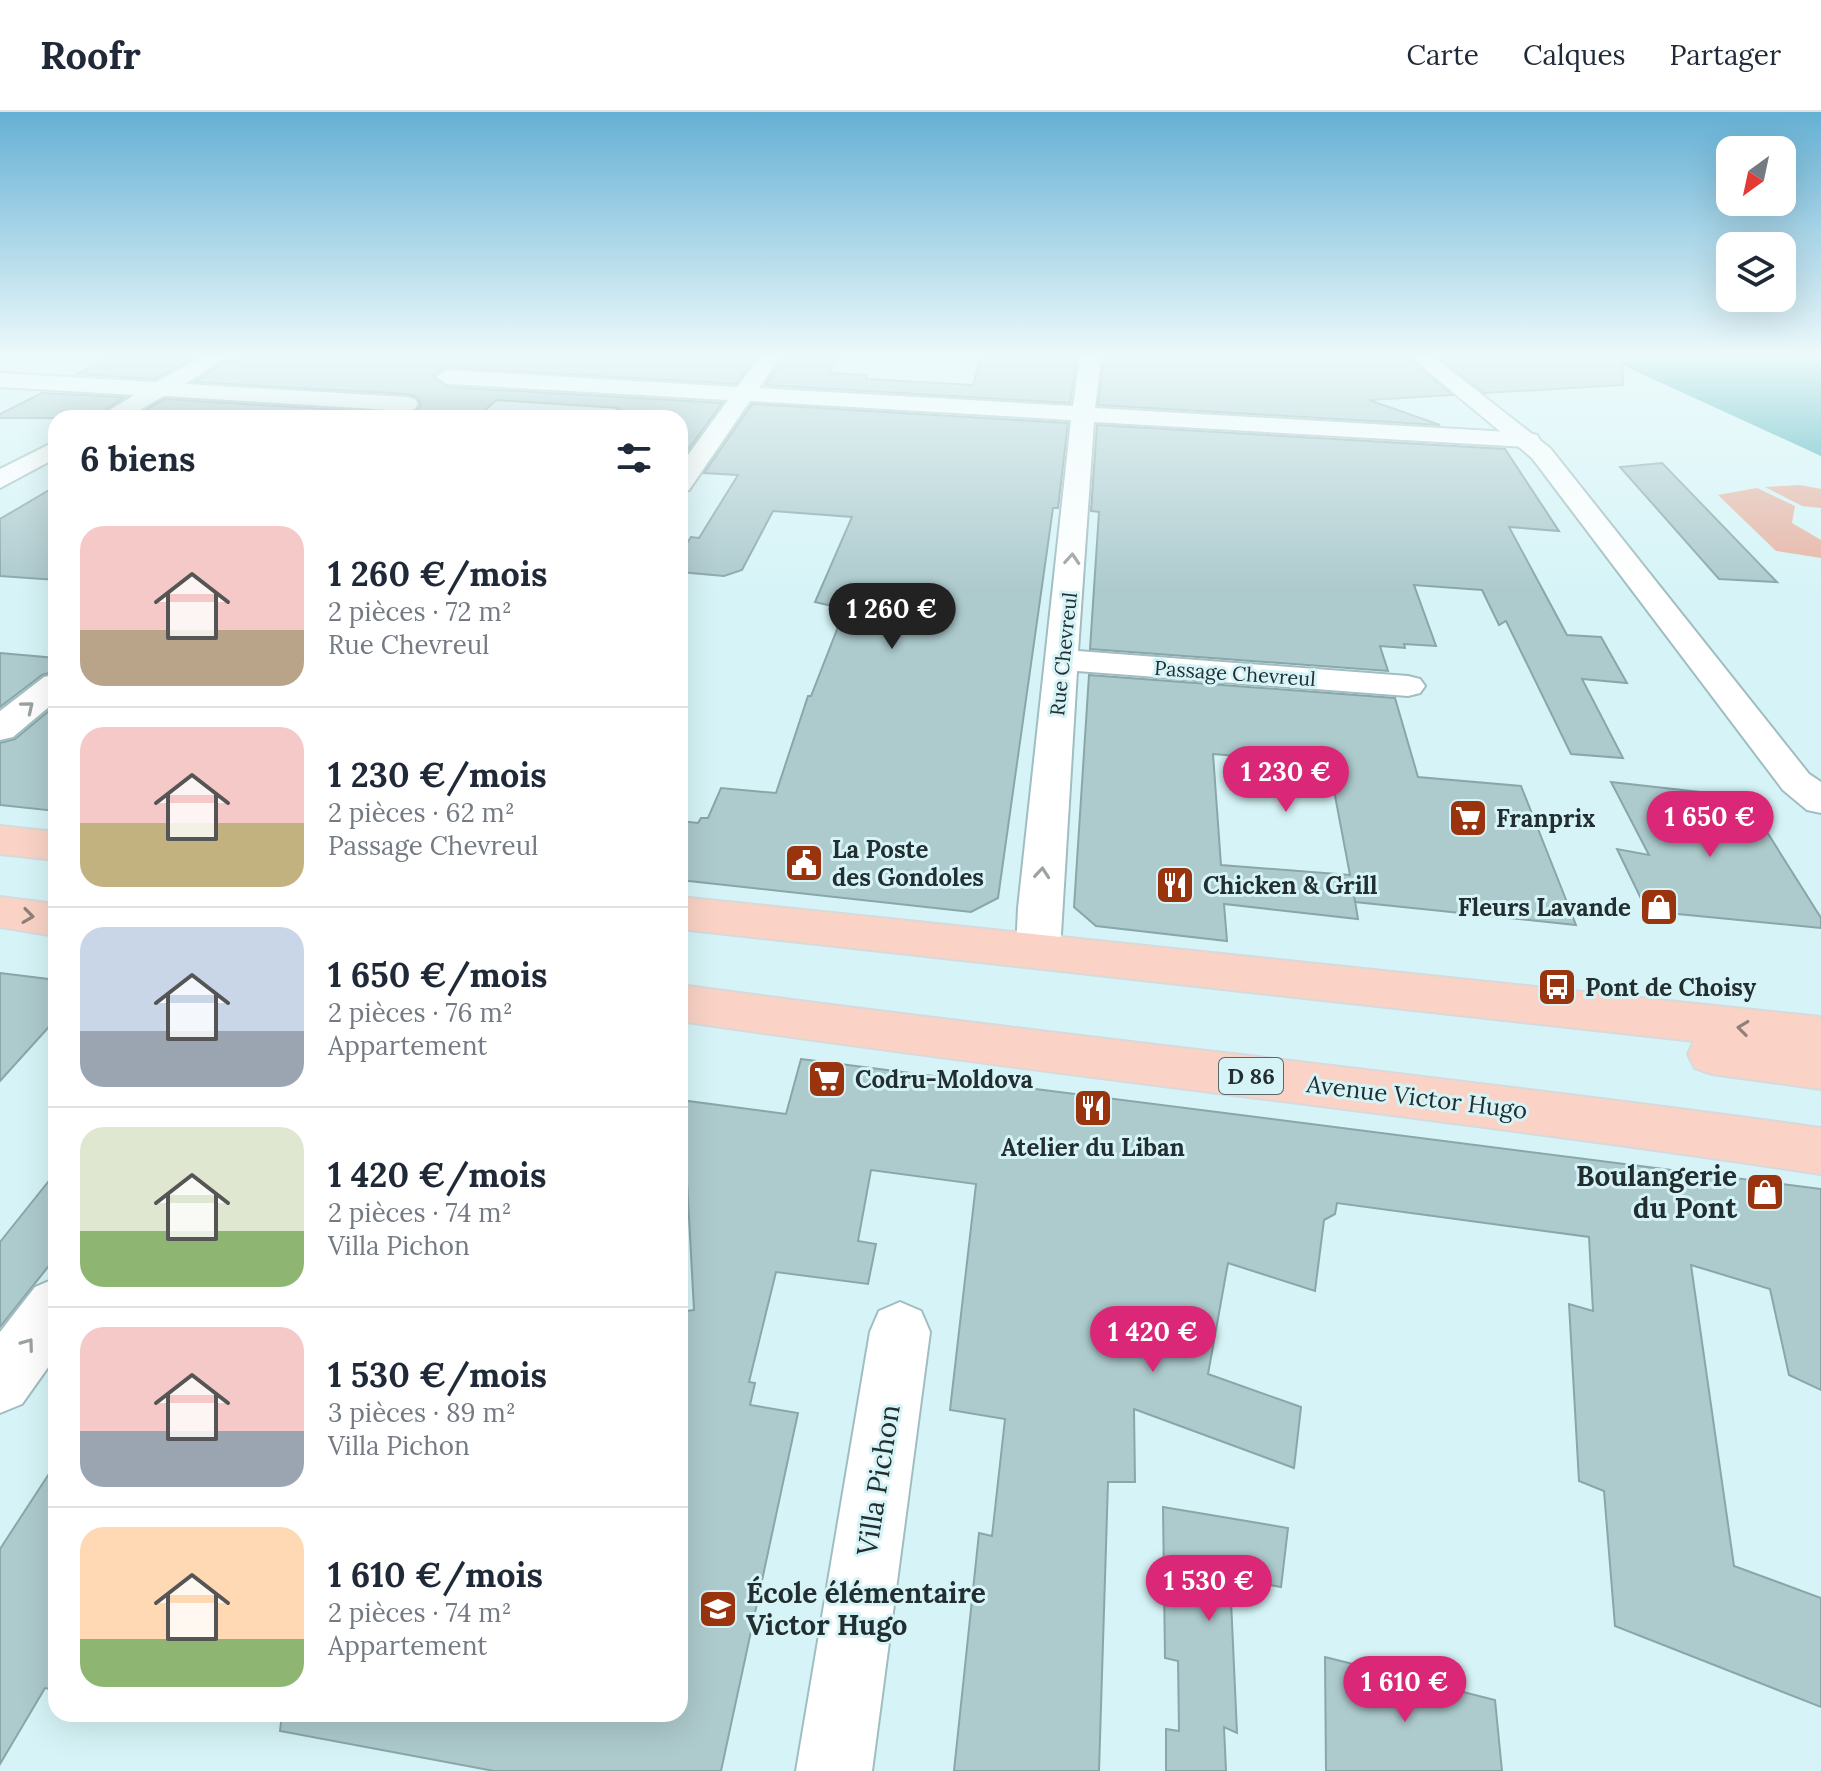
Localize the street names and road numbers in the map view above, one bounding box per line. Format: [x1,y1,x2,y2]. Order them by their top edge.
street label: Rue Chevreul [1044,591,1082,717]
street label: Passage Chevreul [1153,655,1317,691]
road number: D 86 [1219,1058,1283,1094]
street label: Avenue Victor Hugo [1304,1068,1529,1126]
street label: Villa Pichon [848,1402,908,1559]

